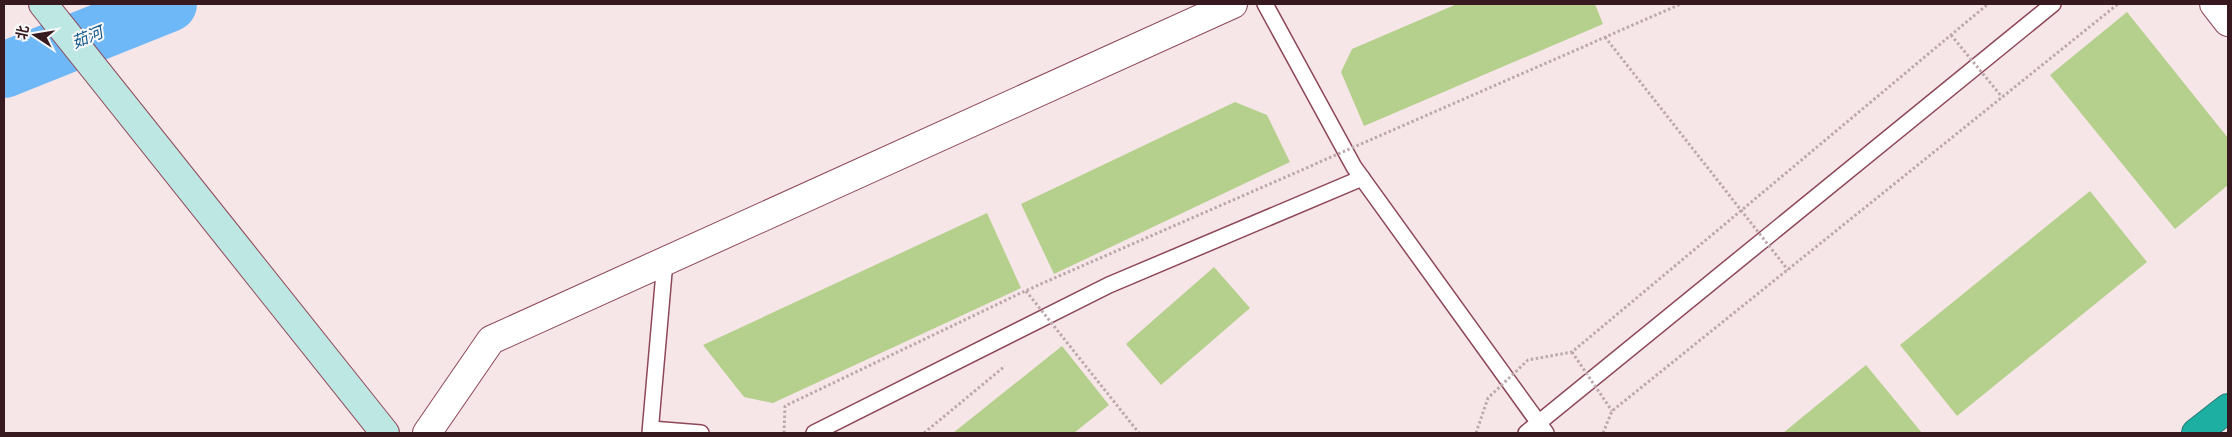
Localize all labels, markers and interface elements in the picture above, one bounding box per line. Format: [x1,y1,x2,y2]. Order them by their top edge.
north arrow [10,10,60,60]
water label: 茹河 [68,21,108,52]
text: 北 [12,24,33,41]

